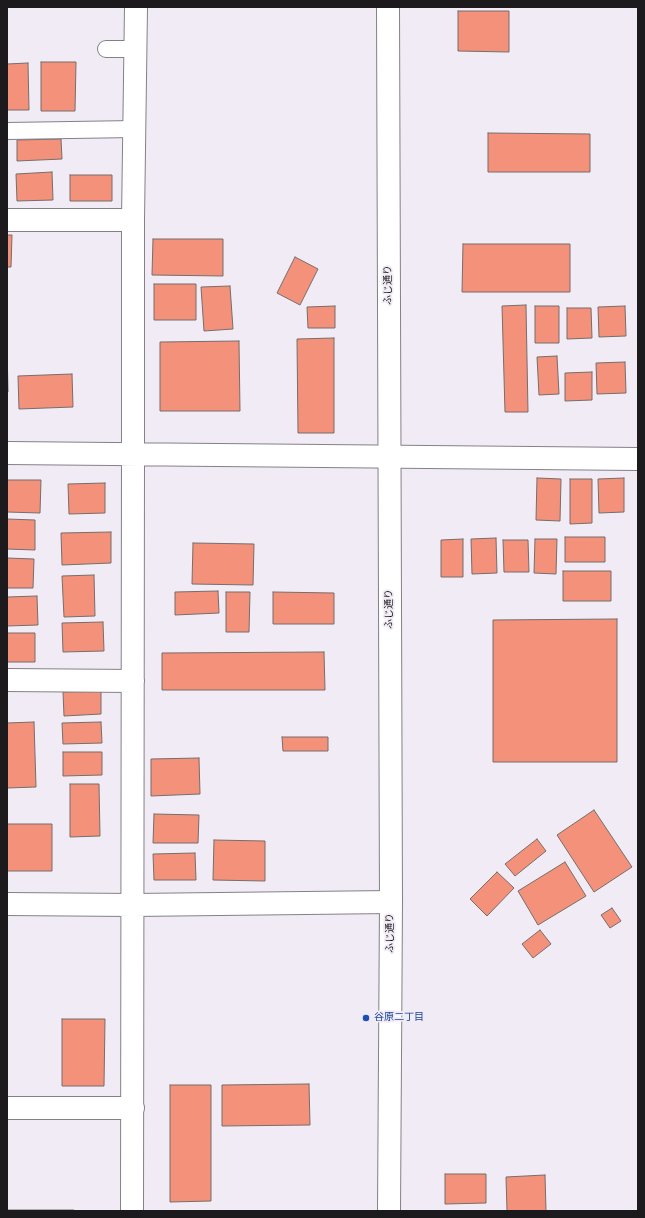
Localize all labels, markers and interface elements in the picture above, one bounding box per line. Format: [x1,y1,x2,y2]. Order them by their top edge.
street label: ふじ通り [383,265,395,305]
street label: ふじ通り [384,589,396,629]
street label: ふじ通り [385,913,397,953]
place label: 谷原二丁目 [374,1012,424,1024]
marker: 谷原二丁目 [361,1013,371,1023]

